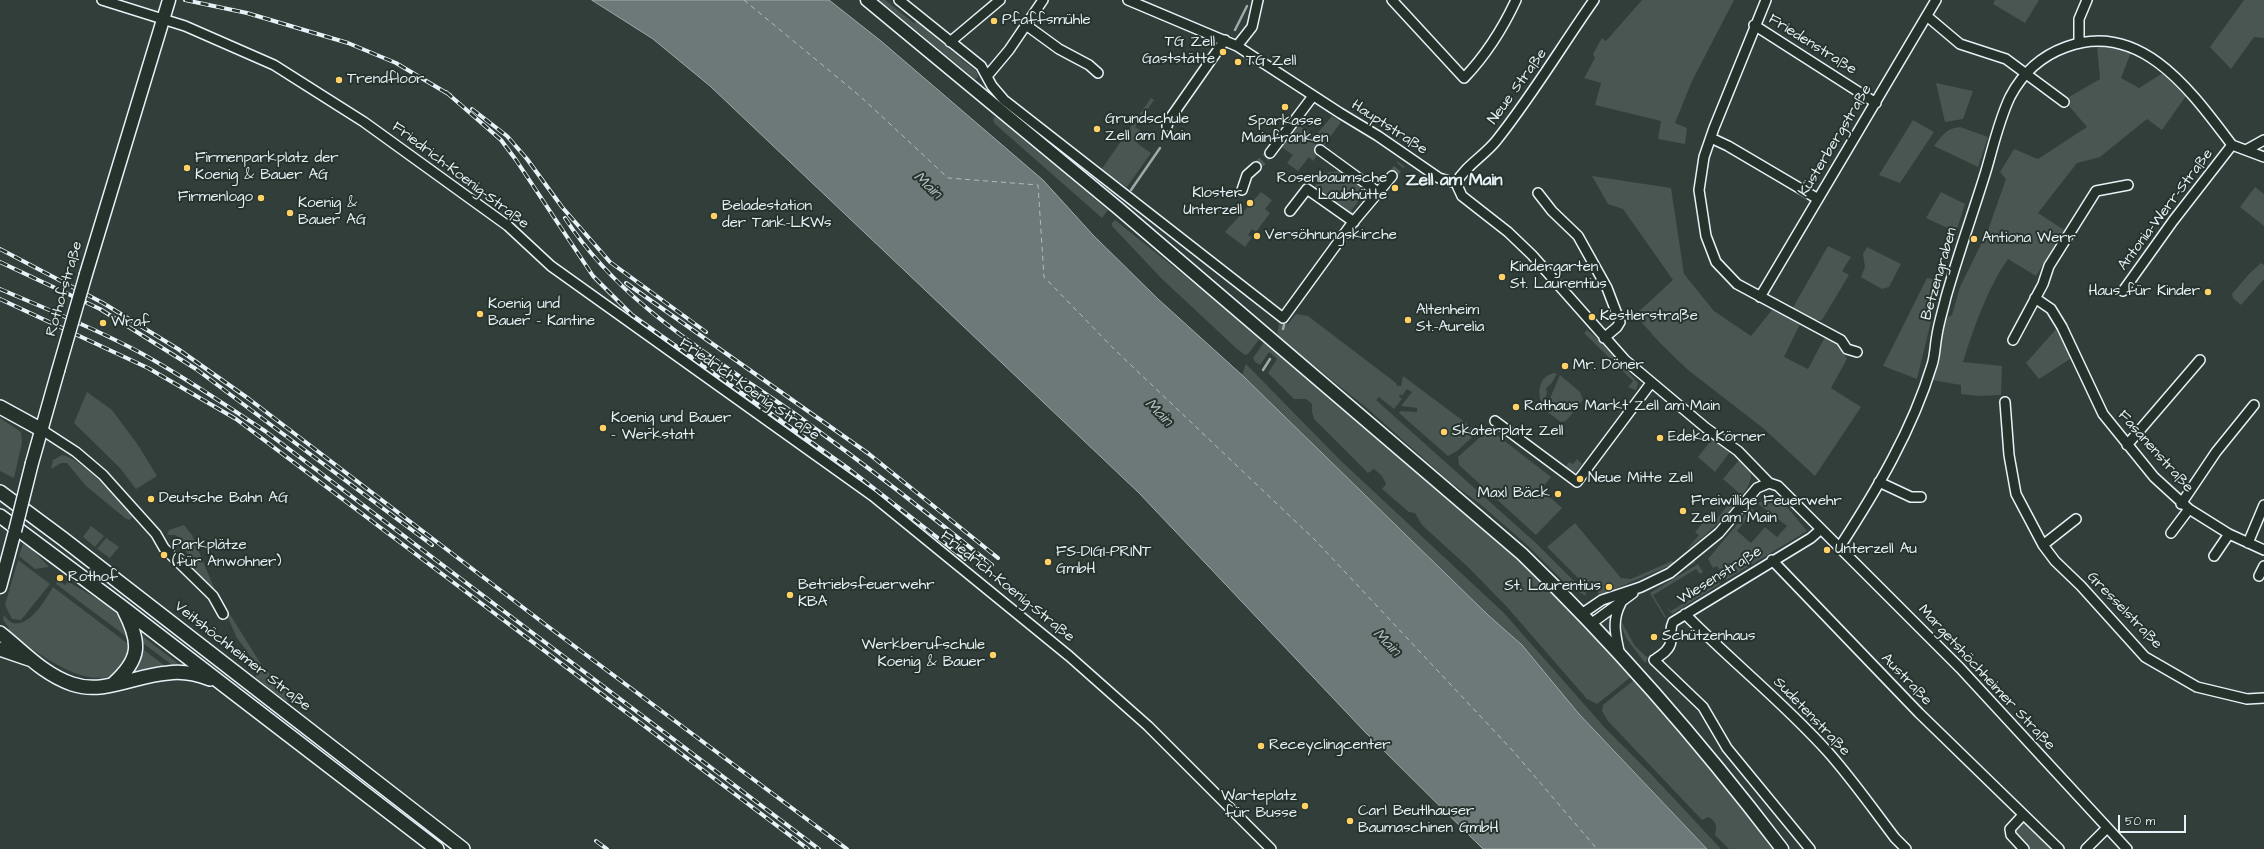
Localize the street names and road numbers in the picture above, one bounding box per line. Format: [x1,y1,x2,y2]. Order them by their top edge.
street label: Friedenstraße [1765,11,1859,79]
street label: Neue Straße [1484,45,1552,129]
street label: Küsterbergstraße [1795,82,1877,200]
street label: Hauptstraße [1348,97,1430,159]
street label: Friedrich-Koenig-Straße [388,119,532,233]
street label: Antonia-Werr-Straße [2114,146,2218,274]
street label: Betzengraben [1918,226,1962,322]
street label: Rothofstraße [43,239,87,339]
street label: Friedrich-Koenig-Straße [675,335,823,445]
street label: Fasanenstraße [2113,407,2197,497]
street label: Friedrich-Koenig-Straße [936,527,1078,647]
street label: Wiesenstraße [1675,543,1765,609]
street label: Gresselstraße [2083,569,2165,653]
street label: Veitshöchheimer Straße [170,598,314,716]
street label: Margetshöchheimer Straße [1914,601,2058,755]
street label: Austraße [1877,650,1935,710]
street label: Sudetenstraße [1769,674,1853,760]

